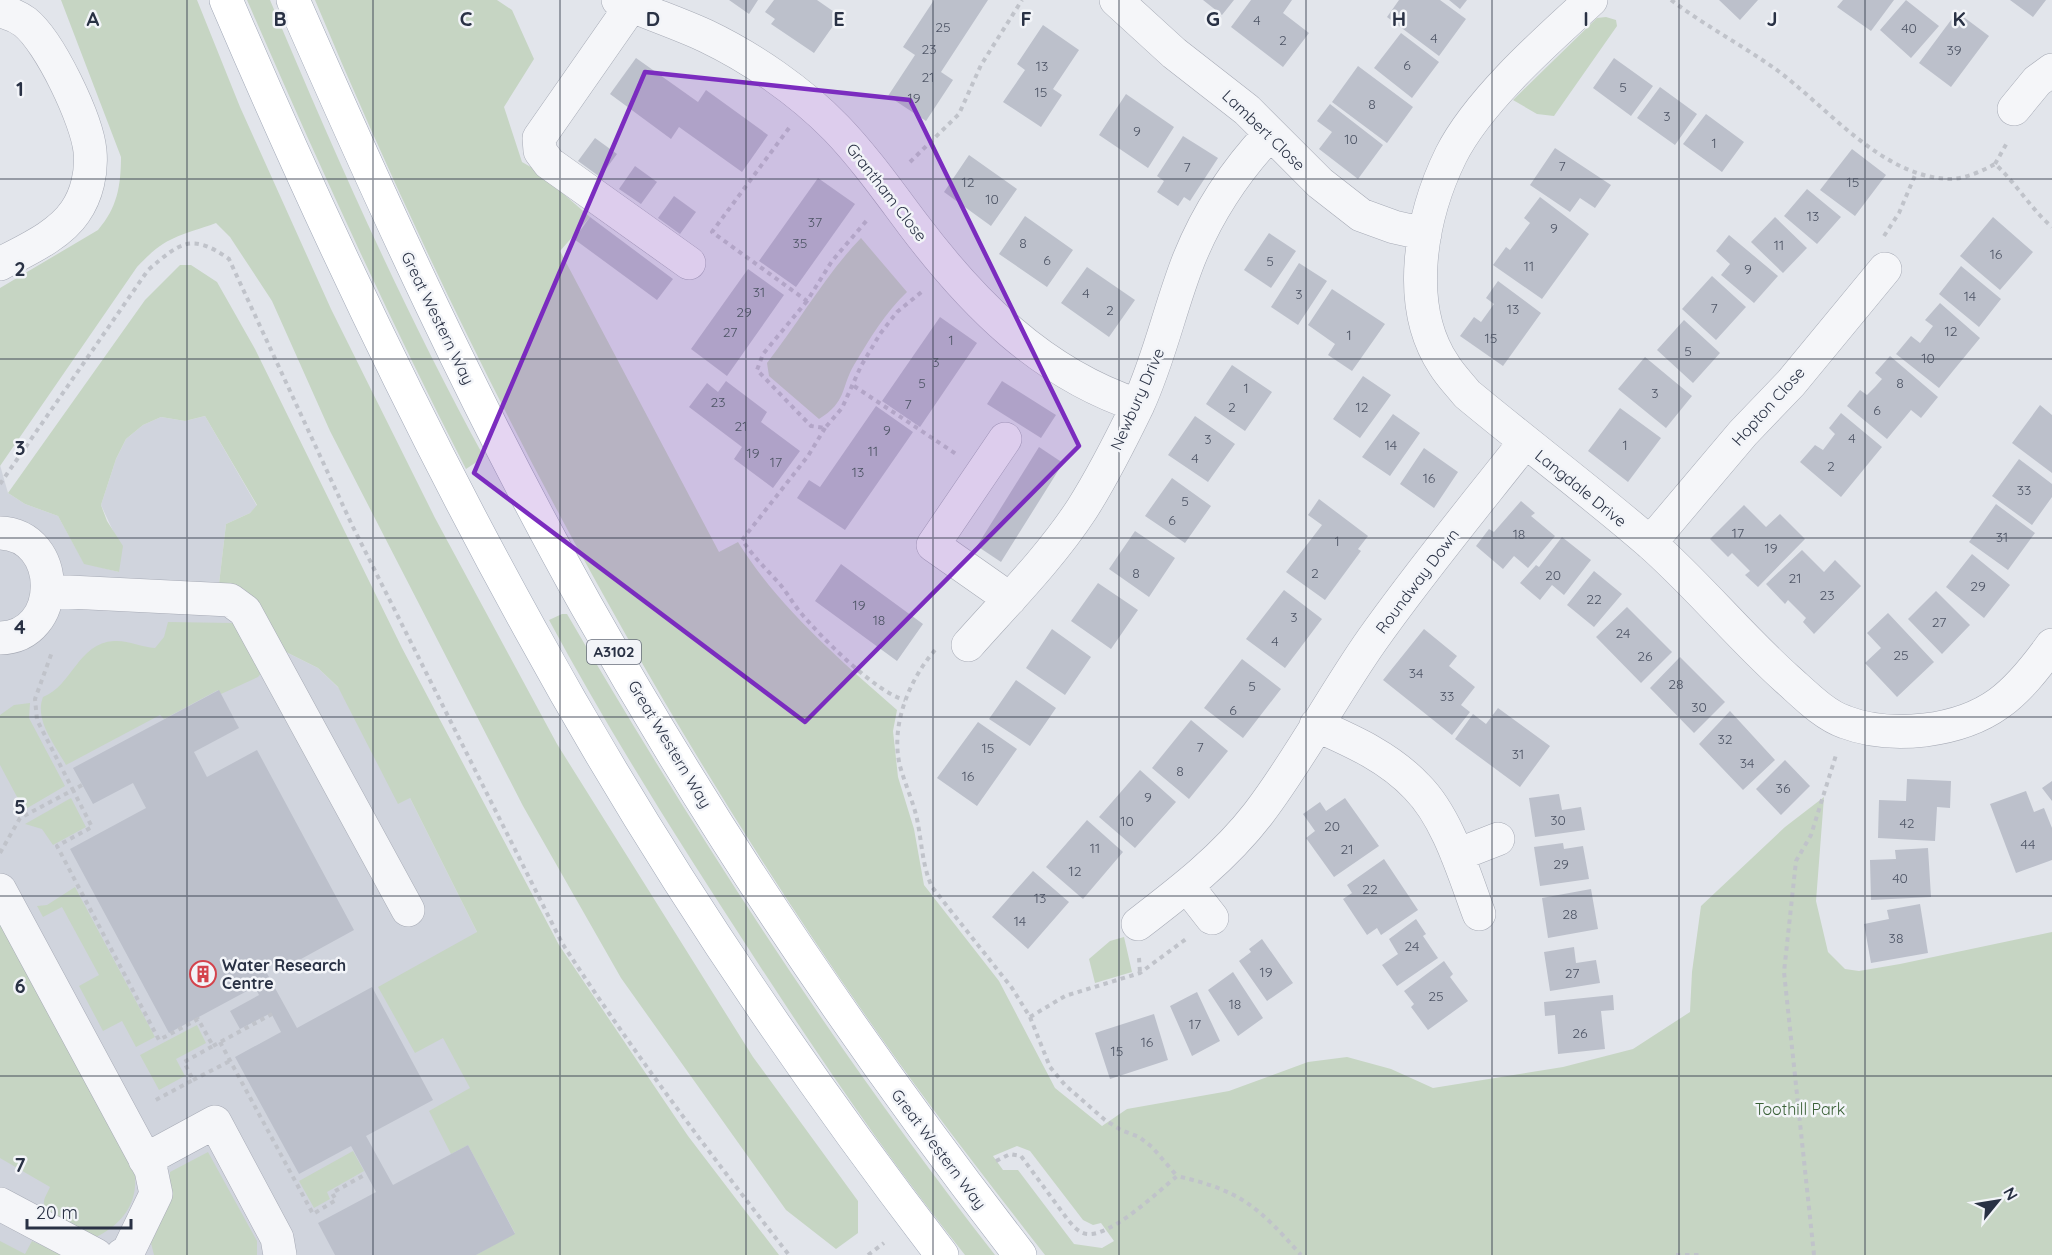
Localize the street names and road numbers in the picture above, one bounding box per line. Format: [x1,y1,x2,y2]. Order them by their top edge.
street label: Lambert Close [1218,85,1310,175]
street label: Grantham Close [842,139,932,245]
street label: Great Western Way [397,248,479,388]
street label: Newbury Drive [1106,345,1168,453]
street label: Hopton Close [1727,362,1809,450]
street label: Langdale Drive [1531,445,1631,531]
street label: Roundway Down [1371,525,1463,637]
road number: A3102 [587,640,641,664]
street label: Great Western Way [624,676,716,812]
street label: Great Western Way [887,1085,991,1213]

